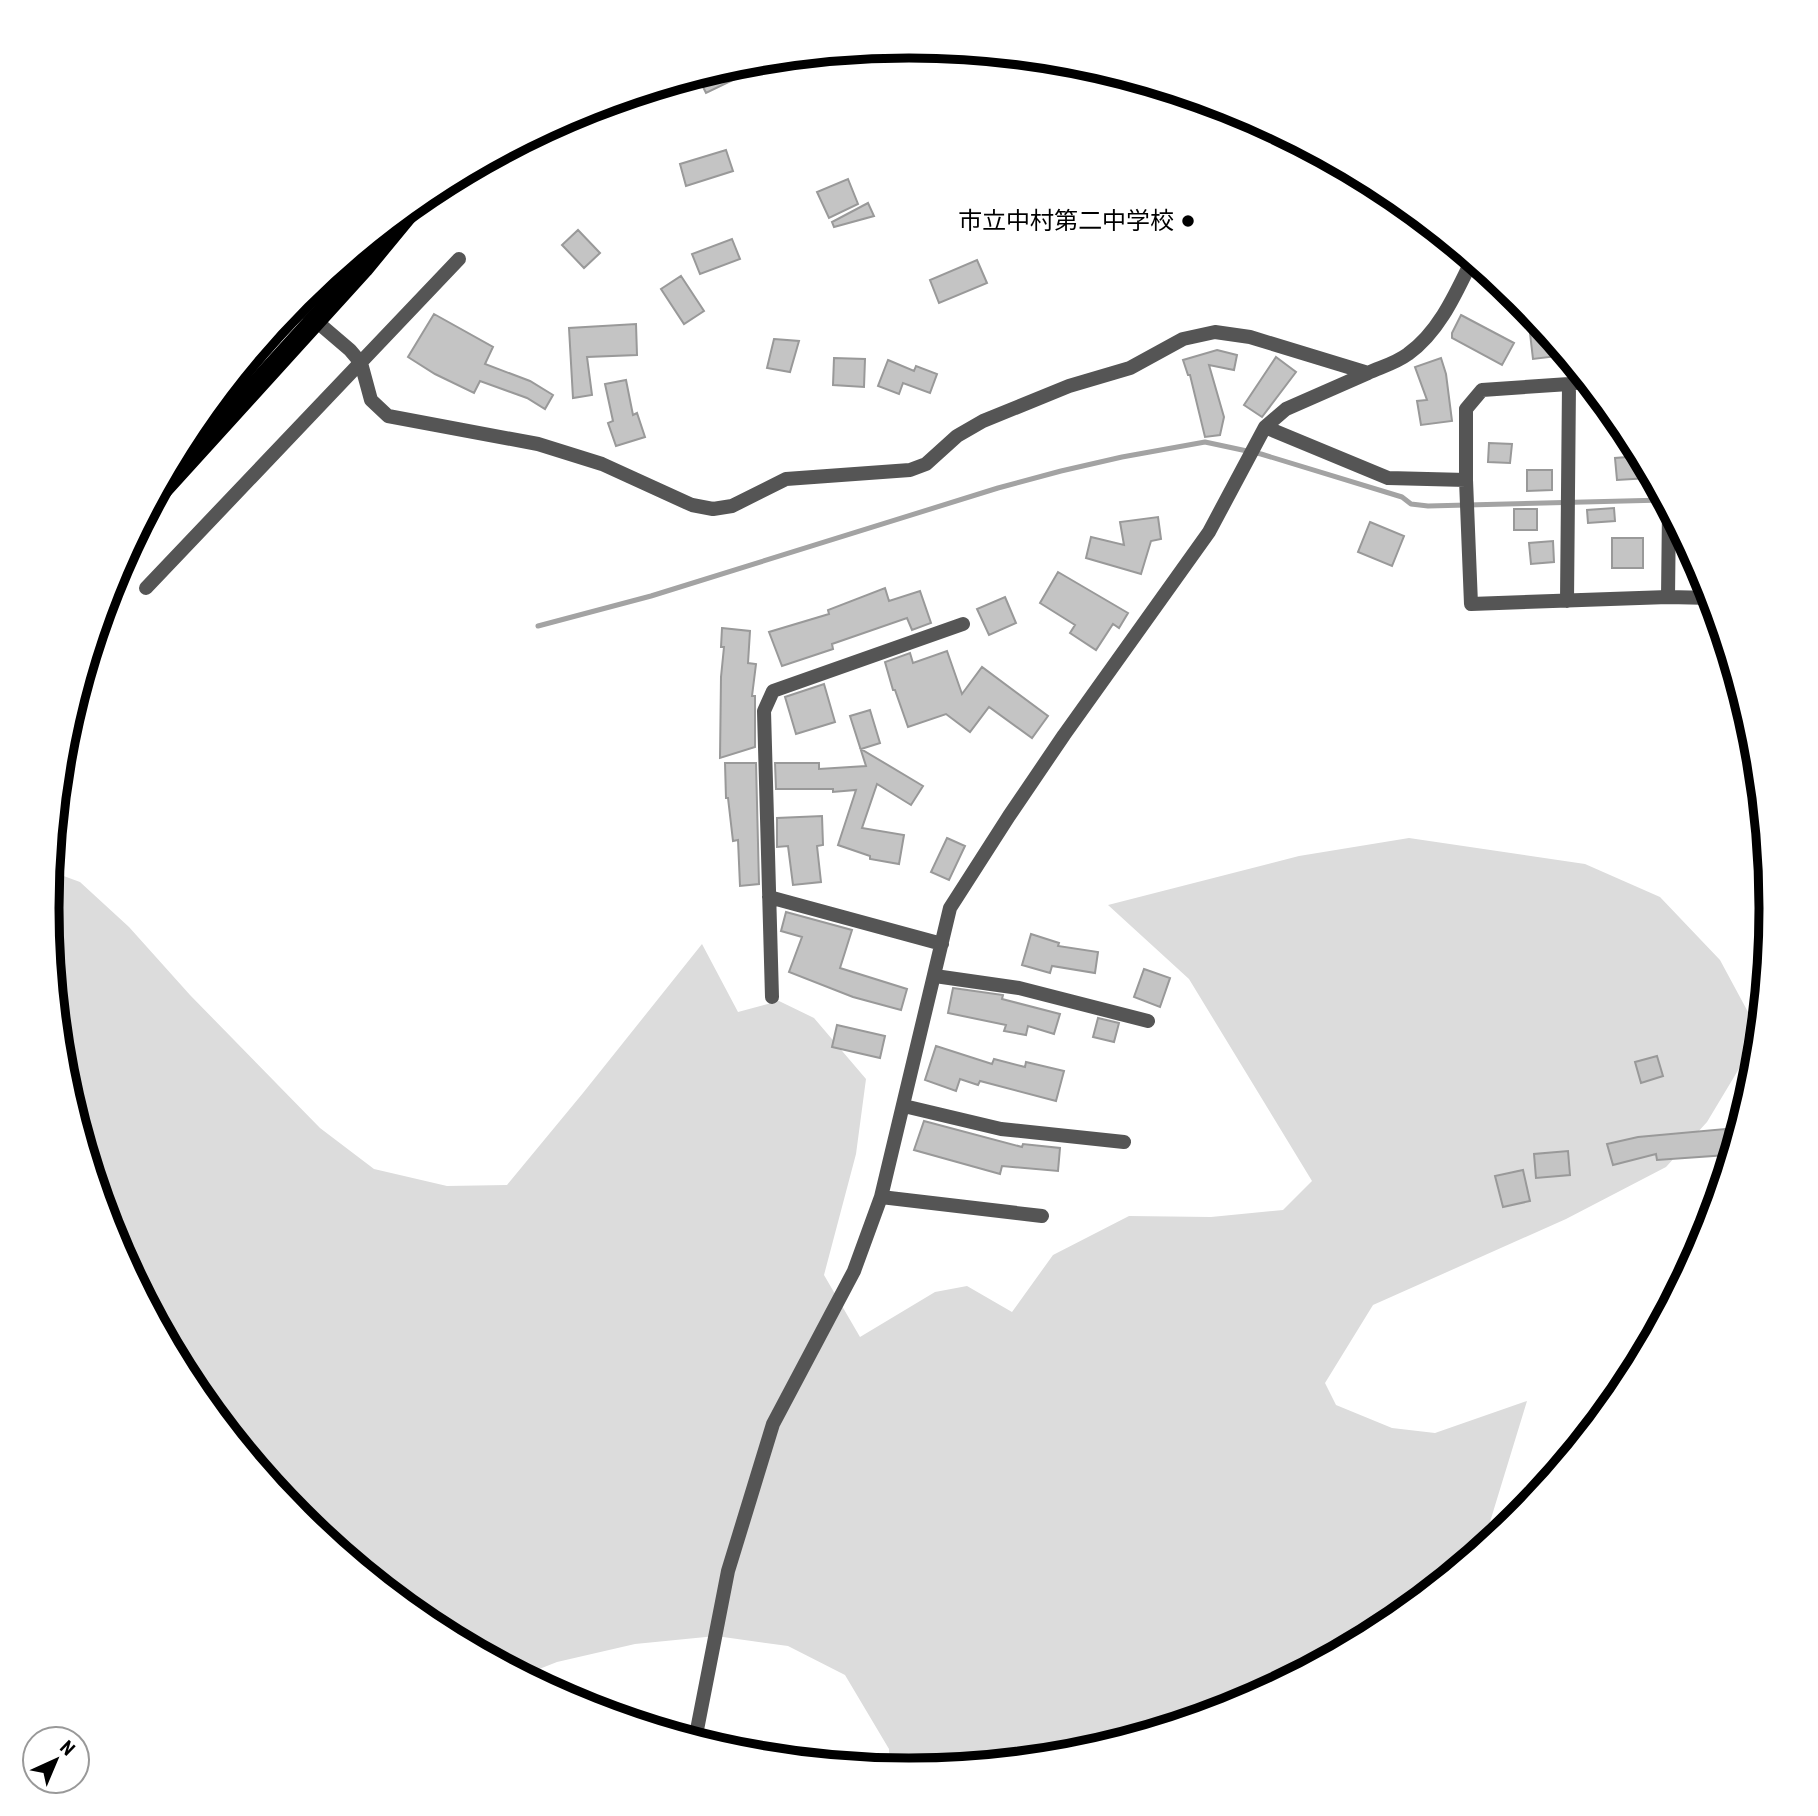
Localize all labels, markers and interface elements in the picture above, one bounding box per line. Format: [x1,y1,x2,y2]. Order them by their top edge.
place label: 市立中村第二中学校 [958,207,1174,235]
marker: 市立中村第二中学校 [1180,213,1196,229]
north arrow [21,1725,91,1795]
text: N [55,1736,80,1760]

